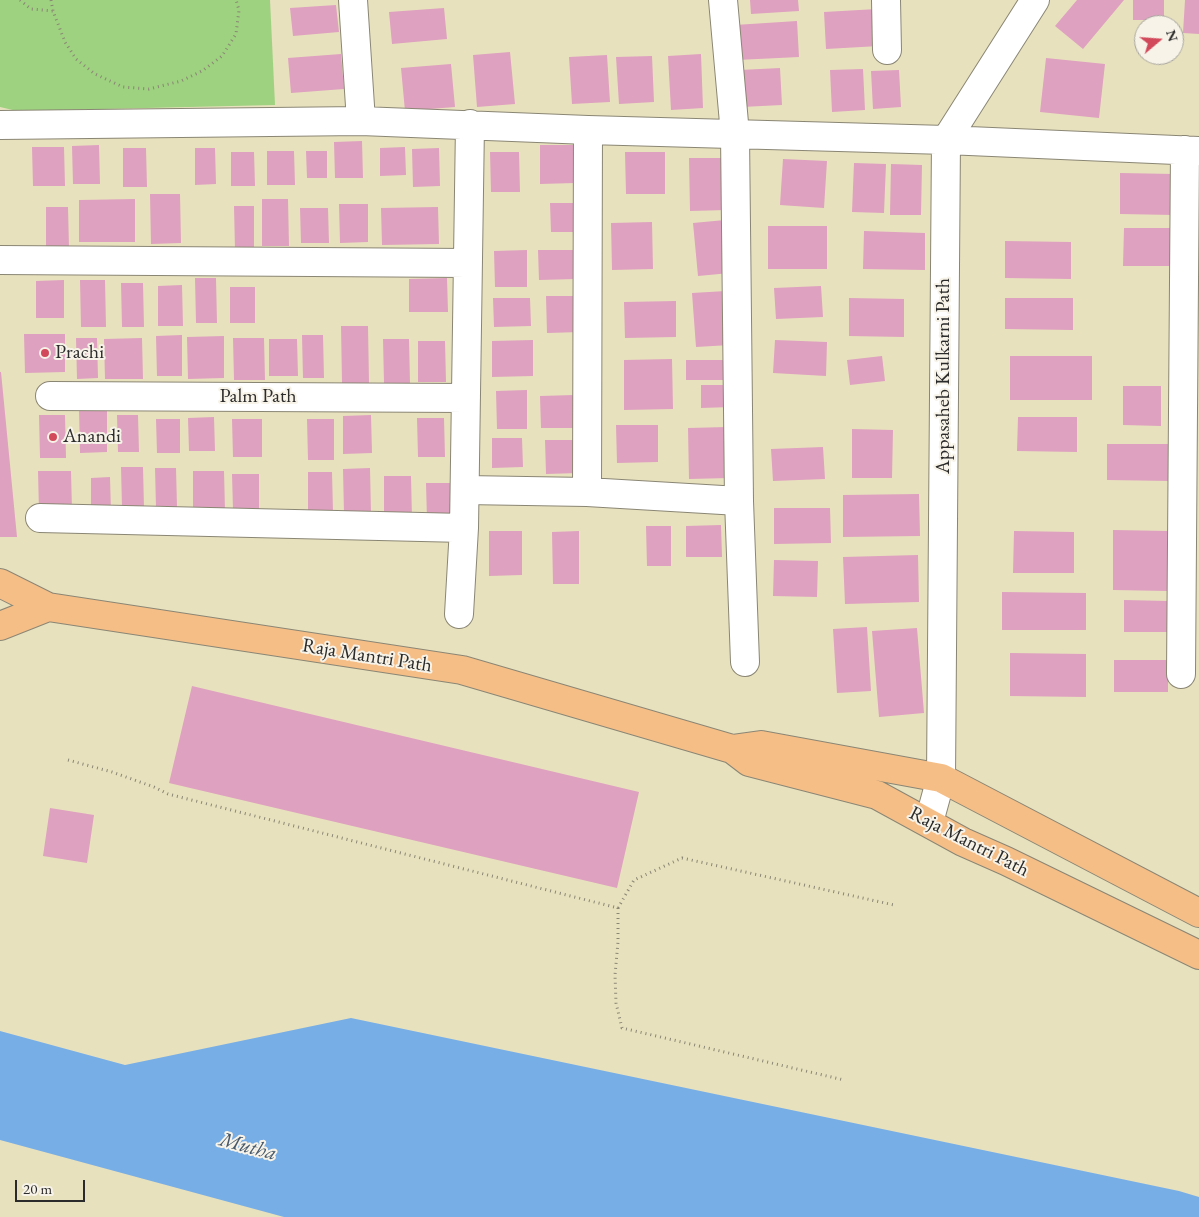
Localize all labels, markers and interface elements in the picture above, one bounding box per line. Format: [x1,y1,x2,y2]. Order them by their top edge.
north arrow [1134,15,1184,65]
text: N [1162,27,1183,44]
street label: Appasaheb Kulkarni Path [932,278,956,474]
place label: Prachi [55,341,104,365]
marker: Prachi [39,347,51,359]
street label: Palm Path [220,385,296,409]
place label: Anandi [63,425,121,449]
marker: Anandi [47,431,59,443]
street label: Raja Mantri Path [300,634,434,678]
street label: Raja Mantri Path [905,802,1033,882]
water label: Mutha [217,1127,279,1167]
scale bar [18,1170,88,1202]
text: 20 m [23,1179,52,1198]

